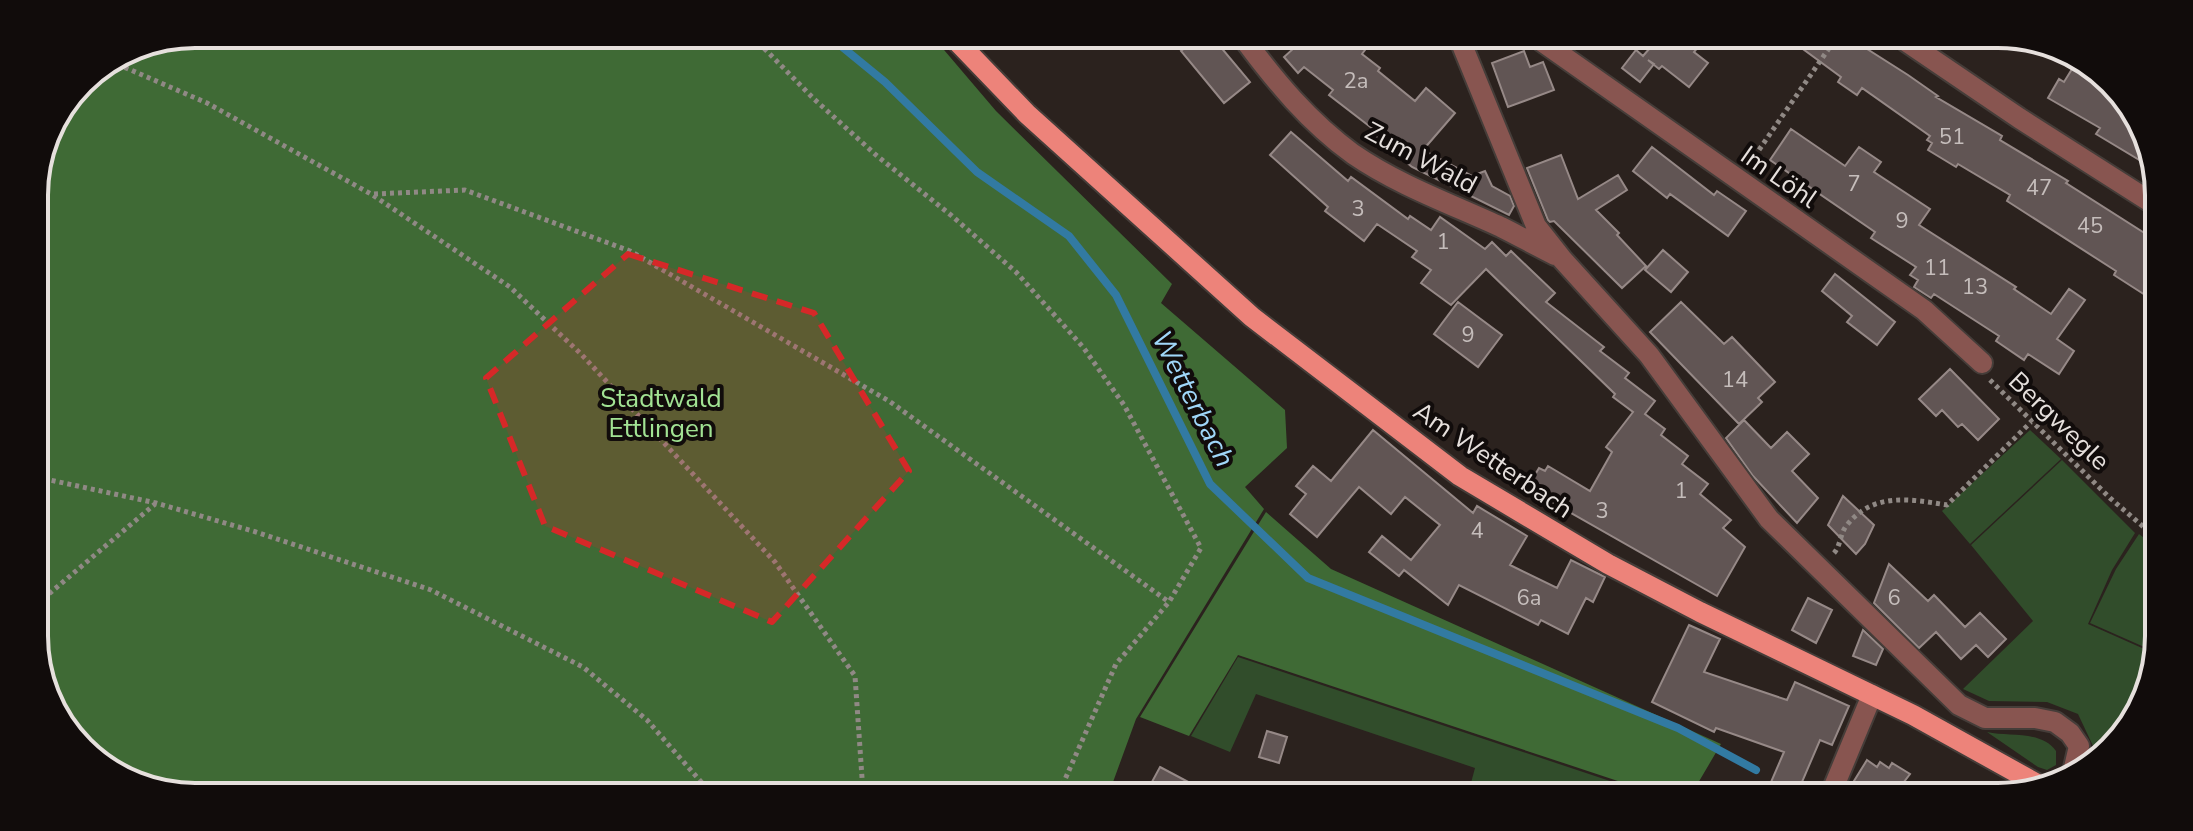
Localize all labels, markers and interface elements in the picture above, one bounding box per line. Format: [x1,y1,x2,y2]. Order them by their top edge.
house number: 2a [1344,66,1368,96]
street label: Zum Wald [1359,114,1483,202]
house number: 51 [1939,122,1965,152]
street label: Im Löhl [1734,138,1825,216]
house number: 7 [1847,169,1861,199]
house number: 47 [2026,173,2052,203]
house number: 3 [1351,194,1365,224]
house number: 9 [1895,206,1909,236]
house number: 45 [2077,211,2103,241]
house number: 1 [1436,227,1450,257]
house number: 11 [1924,253,1950,283]
house number: 13 [1962,272,1988,302]
house number: 9 [1461,320,1475,350]
water label: Wetterbach [1142,324,1244,474]
street label: Bergwegle [2001,364,2117,478]
house number: 14 [1722,365,1748,395]
park label: Stadtwald Ettlingen [600,381,722,446]
street label: Am Wetterbach [1406,394,1580,526]
house number: 1 [1674,476,1688,506]
house number: 3 [1595,496,1609,526]
house number: 4 [1470,516,1484,546]
house number: 6a [1517,583,1541,613]
house number: 6 [1887,583,1901,613]

